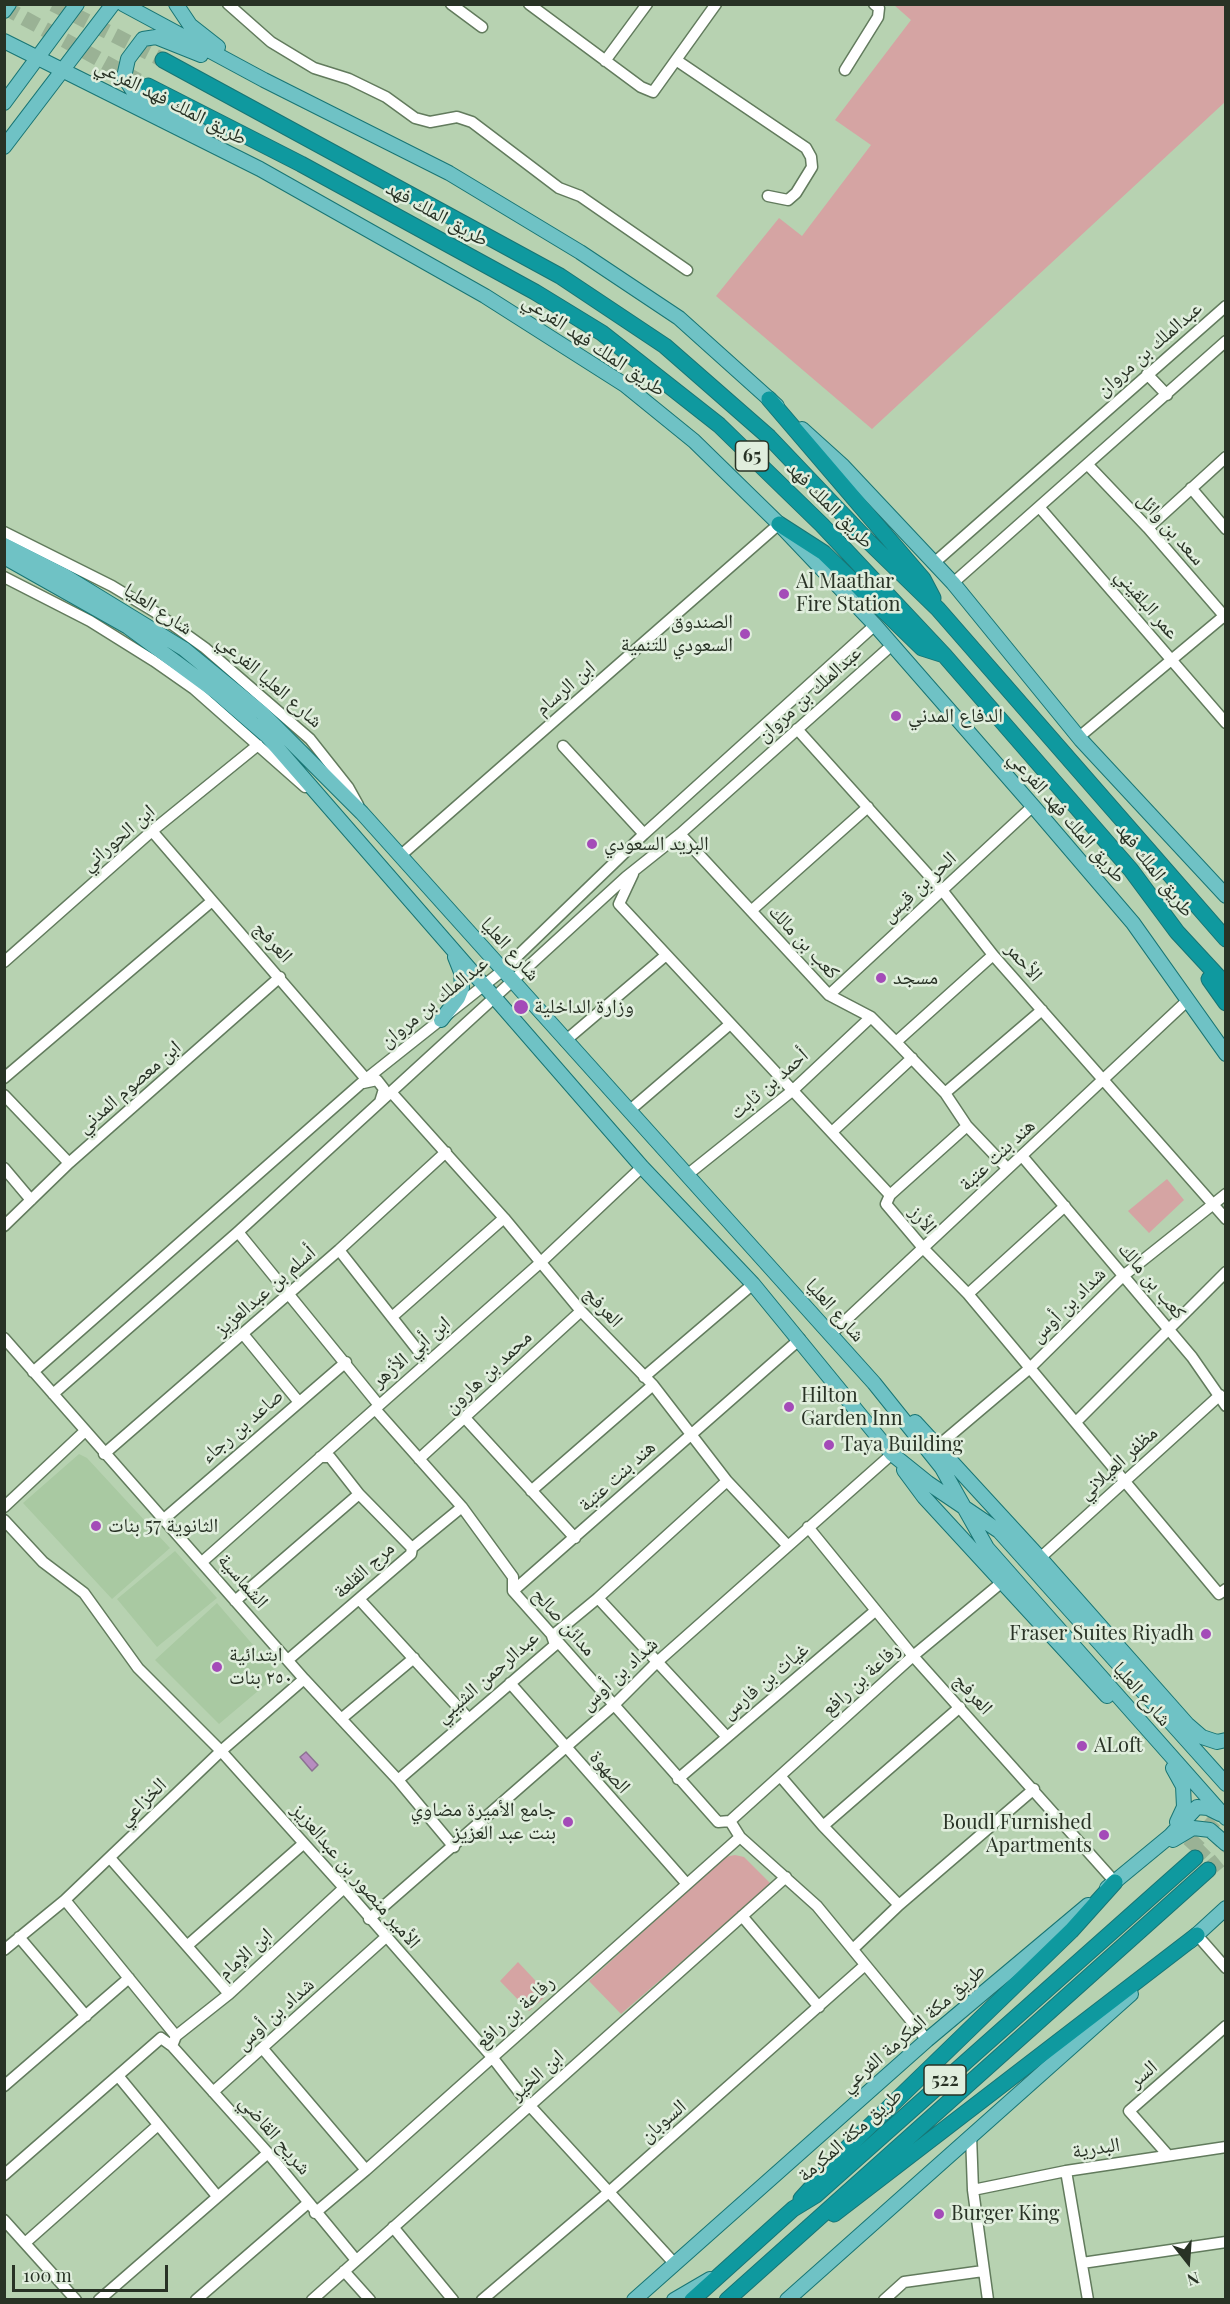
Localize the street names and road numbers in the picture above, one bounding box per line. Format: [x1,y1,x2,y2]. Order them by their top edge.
street label: طريق الملك فهد الفرعي [91,53,251,151]
street label: طريق الملك فهد [382,176,492,252]
street label: طريق الملك فهد الفرعي [518,288,670,402]
street label: عبدالملك بن مروان [1091,296,1207,402]
road number: 65 [736,441,768,471]
street label: طريق الملك فهد [781,456,879,554]
street label: سعد بن وائل [1132,488,1210,570]
street label: عمر البلقيني [1110,564,1184,644]
street label: شارع العليا [119,578,197,640]
street label: شارع العليا الفرعي [213,629,327,733]
street label: عبدالملك بن مروان [752,641,866,747]
street label: ابن الرسام [530,655,600,721]
street label: طريق الملك فهد الفرعي [1003,746,1131,888]
street label: ابن الحوراني [76,799,160,877]
street label: طريق الملك فهد [1111,818,1199,922]
street label: الحر بن قيس [877,846,961,928]
street label: كعب بن مالك [763,900,845,984]
street label: شارع العليا [475,912,545,986]
street label: العرفج [248,916,298,968]
street label: الأحمر [1000,937,1048,987]
street label: عبدالملك بن مروان [375,951,493,1053]
street label: ابن معصوم المدني [72,1035,186,1139]
street label: أحمد بن ثابت [725,1043,813,1125]
street label: هند بنت عتبة [954,1114,1040,1196]
street label: الأرز [904,1201,942,1239]
street label: كعب بن مالك [1113,1238,1191,1324]
street label: أسلم بن عبدالعزيز [209,1241,321,1341]
street label: شداد بن أوس [1025,1262,1111,1348]
street label: شارع العليا [800,1273,870,1347]
street label: العرفج [578,1282,628,1332]
street label: ابن أبي الأزهر [367,1311,455,1393]
street label: محمد بن هارون [439,1325,537,1419]
street label: صاعد بن رجاء [196,1384,288,1468]
street label: مظفر العيلاني [1073,1421,1163,1505]
street label: هند بنت عتبة [574,1435,660,1517]
street label: مرج القلعة [329,1536,399,1604]
street label: الشماسية [213,1549,273,1613]
street label: مدائن صالح [527,1583,601,1661]
street label: عبدالرحمن الشيبي [430,1626,544,1728]
street label: شداد بن أوس [575,1632,663,1716]
street label: رفاعة بن رافع [817,1637,905,1721]
street label: غياث بن فارس [717,1638,813,1724]
street label: شارع العليا [1108,1657,1176,1731]
street label: العرفج [948,1668,998,1720]
street label: الصهوة [584,1746,636,1798]
street label: الخزاعي [112,1773,172,1831]
street label: الأمير منصور بن عبدالعزيز [286,1798,426,1954]
street label: ابن الإمام [212,1923,278,1985]
street label: طريق مكة المكرمة الفرعي [835,1958,991,2098]
street label: رفاعة بن رافع [471,1970,559,2054]
street label: شداد بن أوس [231,1973,319,2055]
street label: ابن الخير [505,2044,569,2106]
street label: السر [1124,2055,1162,2093]
road number: 522 [924,2065,966,2095]
street label: طريق مكة المكرمة [793,2083,907,2187]
street label: شريح القاضي [234,2090,316,2180]
street label: السوبان [635,2094,691,2148]
street label: البدرية [1070,2132,1122,2164]

